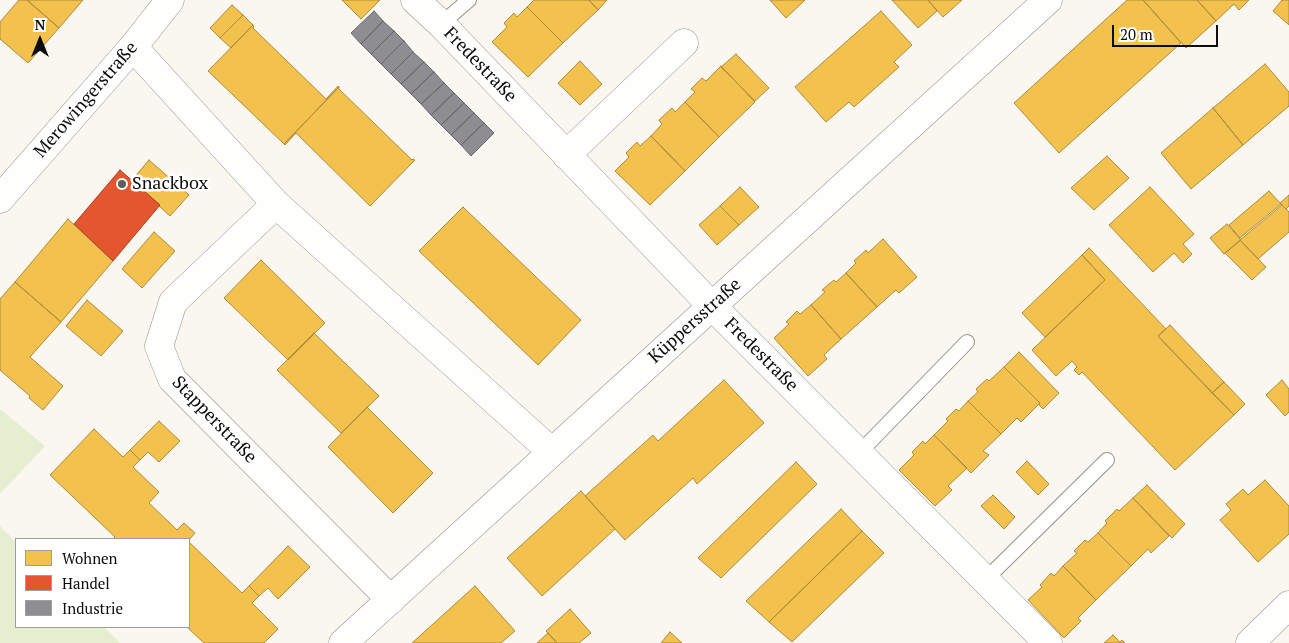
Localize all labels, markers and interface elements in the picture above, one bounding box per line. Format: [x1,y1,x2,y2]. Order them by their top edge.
north arrow [15,15,65,65]
text: N [35,15,45,34]
scale bar [1114,15,1220,47]
street label: Fredestraße [439,23,521,107]
text: 20 m [1120,24,1153,44]
street label: Merowingerstraße [30,37,142,163]
place label: Snackbox [132,173,208,195]
marker: Snackbox [116,178,128,190]
street label: Küppersstraße [644,274,746,368]
street label: Fredestraße [719,313,803,397]
street label: Stapperstraße [167,372,261,468]
legend [15,538,190,628]
text: Wohnen [62,548,118,568]
text: Handel [62,573,110,593]
text: Industrie [62,598,123,618]

